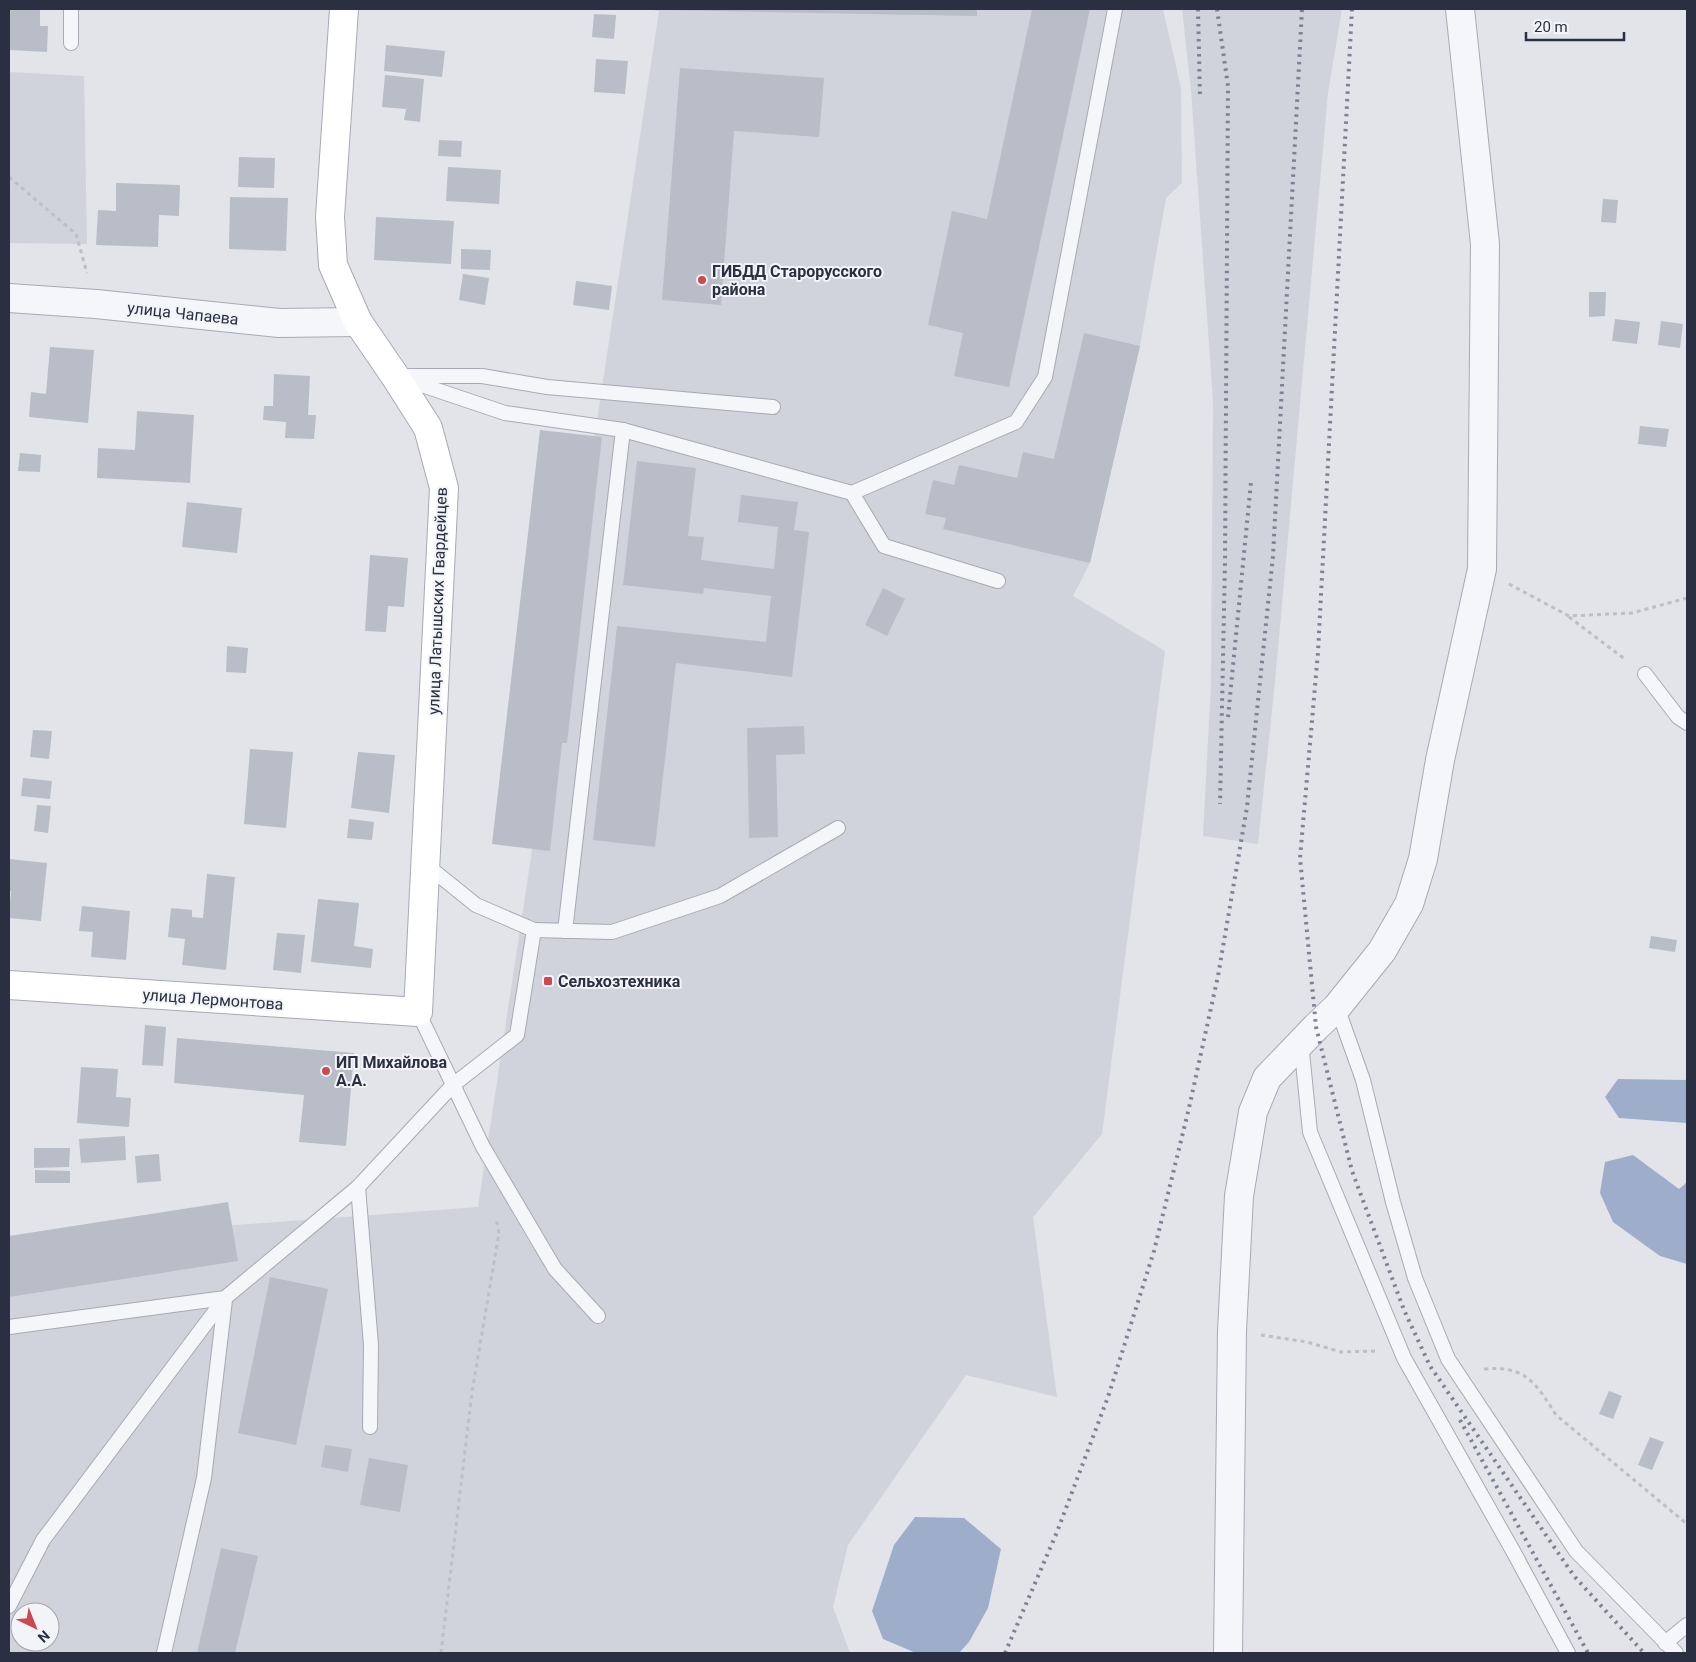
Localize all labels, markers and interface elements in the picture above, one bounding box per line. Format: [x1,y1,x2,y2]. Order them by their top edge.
scale bar [1526,10,1624,42]
text: 20 m [1534,18,1568,36]
place label: ГИБДД Старорусского района [712,262,882,299]
marker: ГИБДД Старорусского района [696,274,708,286]
street label: улица Чапаева [126,298,240,329]
street label: улица Латышских Гвардейцев [424,487,451,715]
place label: Сельхозтехника [558,972,681,991]
marker: Сельхозтехника [542,975,554,987]
street label: улица Лермонтова [142,985,284,1014]
place label: ИП Михайлова А.А. [336,1053,447,1090]
marker: ИП Михайлова А.А. [320,1065,332,1077]
north arrow [10,1602,60,1652]
text: N [35,1627,53,1646]

